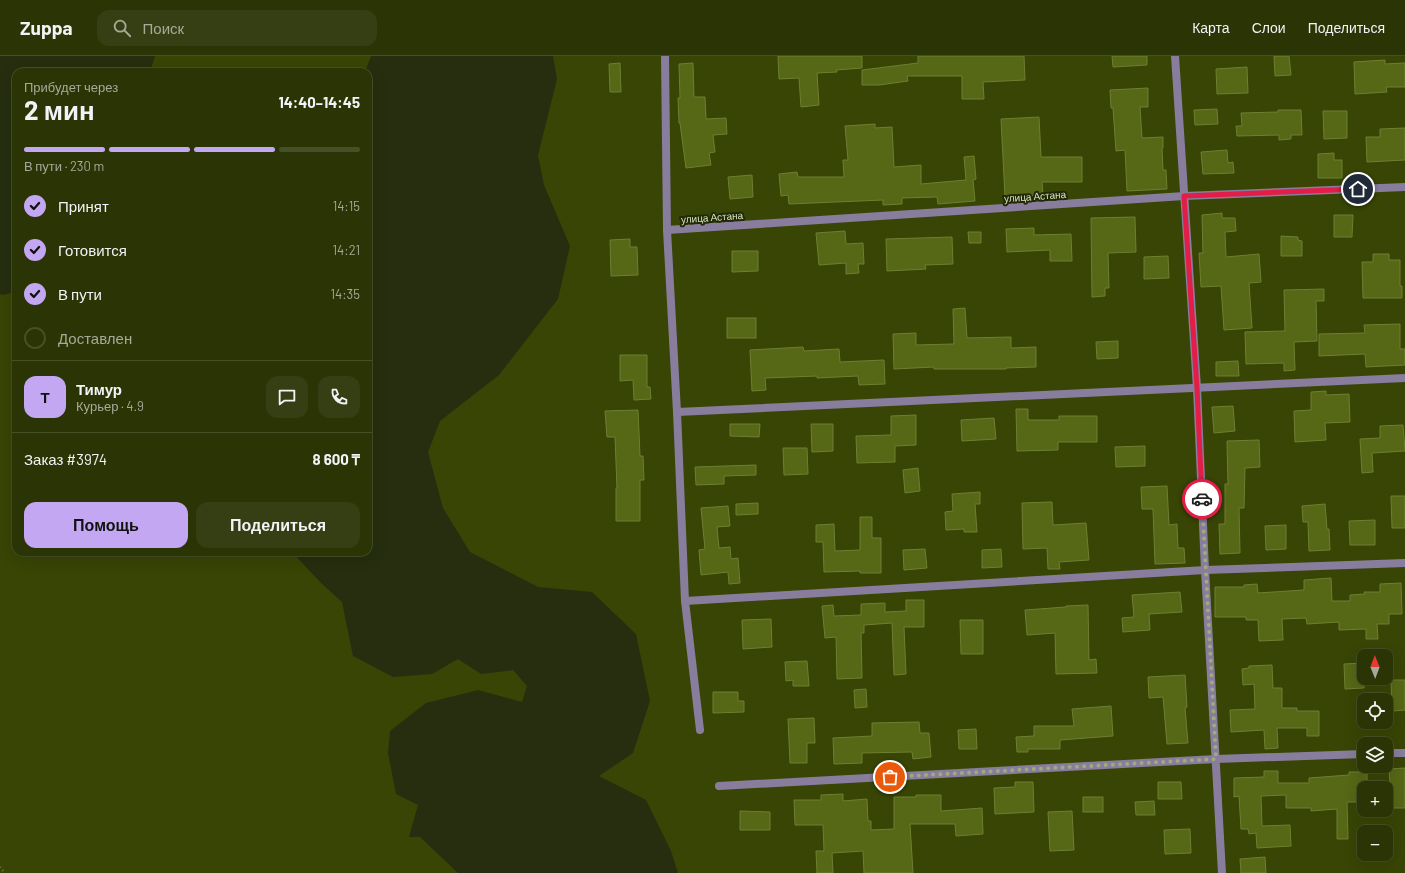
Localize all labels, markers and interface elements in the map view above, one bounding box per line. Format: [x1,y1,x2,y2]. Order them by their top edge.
search box [97,10,377,46]
text: Zuppa [20,16,73,39]
icon: search [111,17,133,39]
text: Поиск [143,19,184,37]
text: Карта [1192,19,1230,36]
text: Слои [1252,19,1286,36]
text: Поделиться [1308,19,1385,36]
text: Прибудет через [24,79,118,95]
text: 14:40–14:45 [278,93,360,111]
text: 2 мин [24,94,95,125]
text: В пути · 230 m [24,158,104,174]
pin [1341,172,1375,206]
icon: home [1347,178,1369,200]
street label: улица Астана [1004,188,1067,204]
icon: check [24,195,46,217]
text: Принят [58,197,109,215]
text: 14:15 [333,198,360,214]
street label: улица Астана [681,209,744,225]
icon: check [24,239,46,261]
text: Готовится [58,241,127,259]
text: 14:21 [333,242,360,258]
icon: check [24,283,46,305]
text: В пути [58,285,102,303]
text: 14:35 [331,286,360,302]
text: Доставлен [58,329,132,347]
button: chat [266,376,308,418]
button: phone [318,376,360,418]
text: Тимур [76,380,122,398]
text: Т [40,388,50,406]
text: Курьер · 4.9 [76,398,144,414]
text: Заказ #3974 [24,450,107,468]
text: 8 600 ₸ [313,450,360,468]
courier [1182,479,1222,519]
icon: car [1191,488,1213,510]
button: Помощь [24,502,188,548]
button: Поделиться [196,502,360,548]
north arrow [1357,649,1393,685]
map controls [1357,649,1393,861]
button: locate [1357,693,1393,729]
button: layers [1357,737,1393,773]
pin [873,760,907,794]
icon: bag [879,766,901,788]
button: + [1357,781,1393,817]
button: − [1357,825,1393,861]

